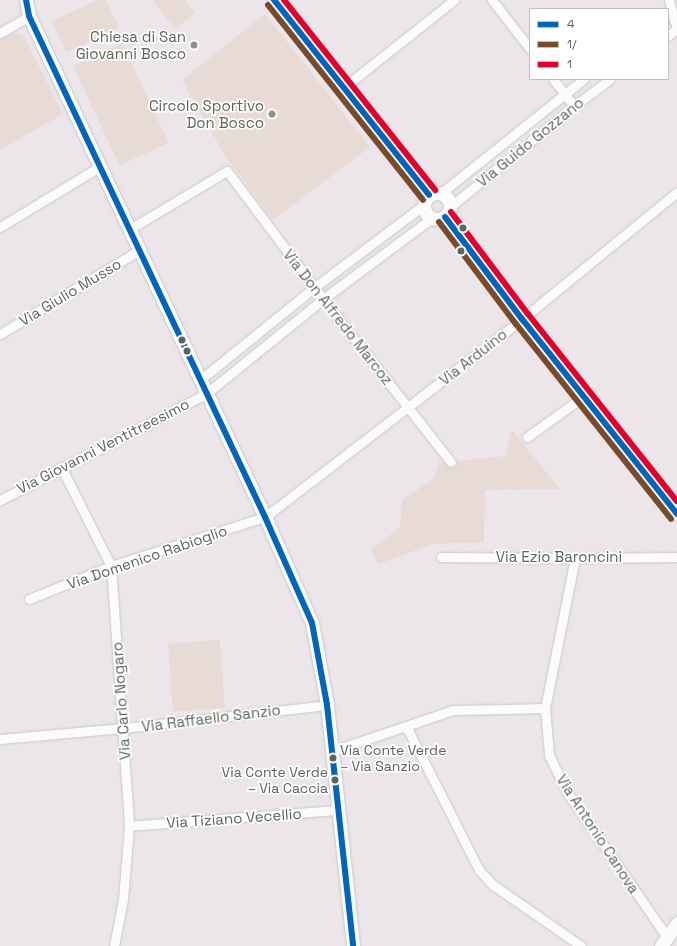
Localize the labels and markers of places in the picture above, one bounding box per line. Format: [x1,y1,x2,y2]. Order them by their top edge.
place label: Chiesa di San Giovanni Bosco [76,27,186,62]
marker: Chiesa di San Giovanni Bosco [189,40,199,50]
place label: Circolo Sportivo Don Bosco [149,96,264,131]
marker: Circolo Sportivo Don Bosco [267,109,277,119]
unlabelled marker [458,223,468,233]
unlabelled marker [456,246,466,256]
unlabelled marker [177,335,187,345]
unlabelled marker [182,346,192,356]
place label: Via Conte Verde – Via Sanzio [340,742,447,774]
marker: Via Conte Verde – Via Sanzio [328,753,338,763]
place label: Via Conte Verde – Via Caccia [221,764,328,796]
marker: Via Conte Verde – Via Caccia [330,775,340,785]

